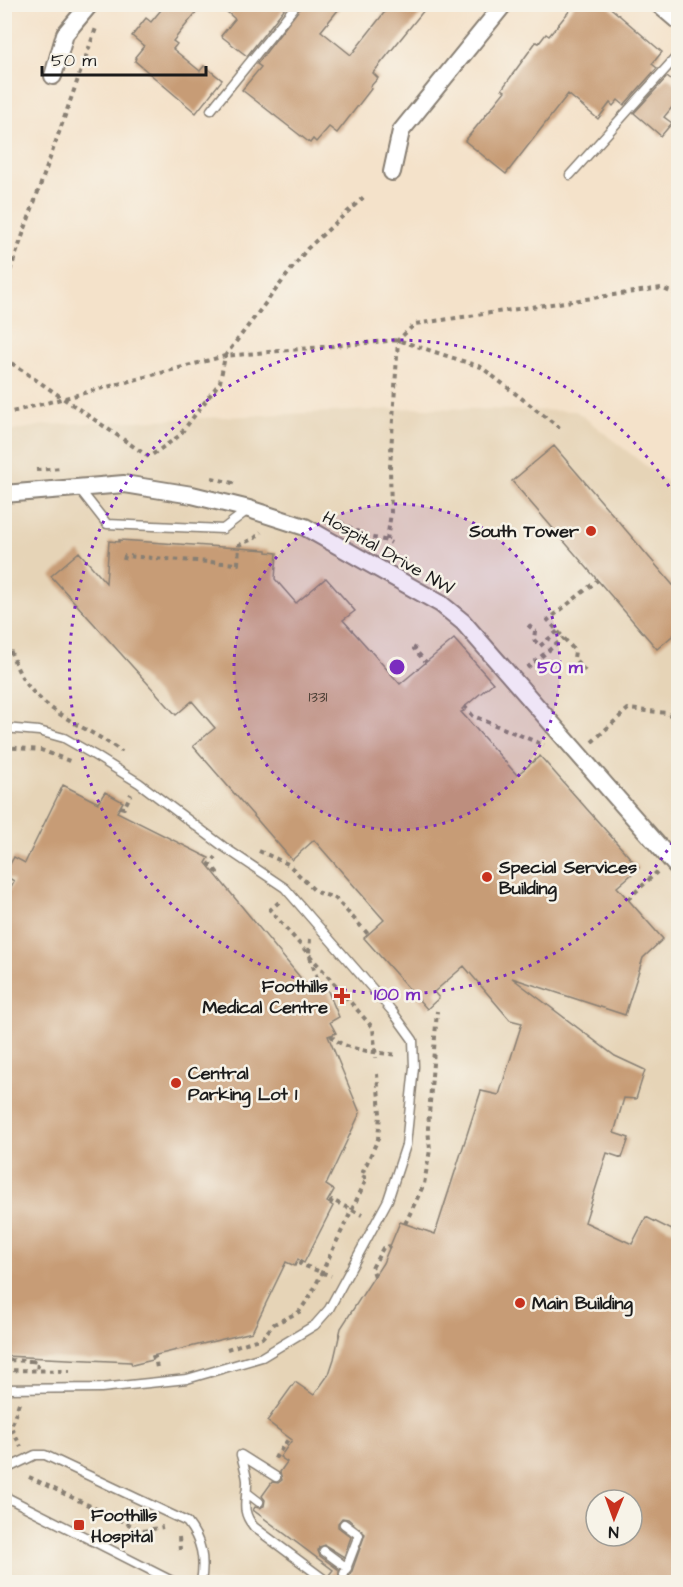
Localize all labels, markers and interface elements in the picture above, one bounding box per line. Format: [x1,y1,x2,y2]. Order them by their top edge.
scale bar [42,39,206,77]
text: 50 m [51,48,96,73]
street label: Hospital Drive NW [318,505,458,601]
place label: South Tower [468,519,579,544]
marker: South Tower [584,524,598,538]
text: 50 m [537,655,584,680]
centre of rings [387,657,407,677]
house number: 1331 [308,687,328,708]
place label: Special Services Building [498,855,637,902]
marker: Special Services Building [480,870,494,884]
place label: Foothills Medical Centre [202,974,328,1020]
text: 100 m [374,982,421,1007]
marker: Foothills Medical Centre [333,987,351,1005]
place label: Central Parking Lot 1 [188,1061,298,1108]
marker: Central Parking Lot 1 [169,1076,183,1090]
place label: Main Building [532,1291,633,1317]
marker: Main Building [513,1296,527,1310]
north arrow [584,1488,644,1548]
place label: Foothills Hospital [91,1503,157,1549]
marker: Foothills Hospital [72,1518,86,1532]
text: N [609,1521,619,1543]

